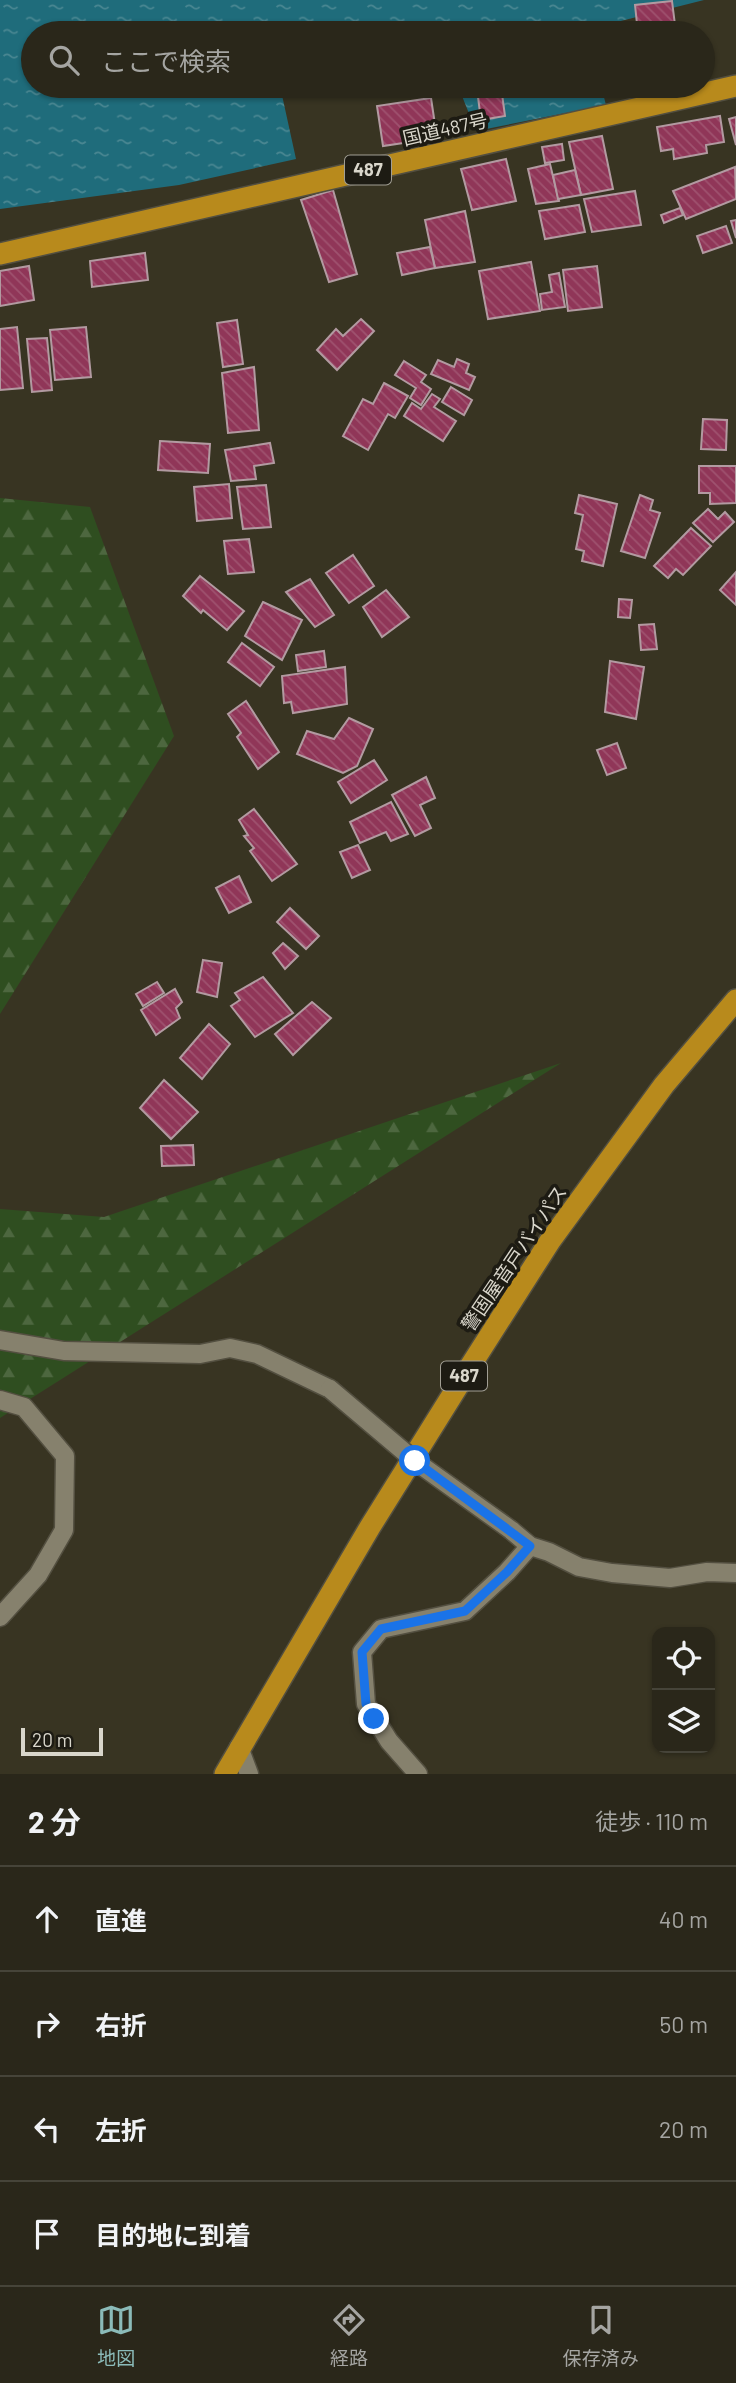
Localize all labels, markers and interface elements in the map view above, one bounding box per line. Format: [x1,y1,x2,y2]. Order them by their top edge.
search box [21,21,715,98]
icon: search [45,41,83,79]
text: ここで検索 [101,45,231,76]
street label: 国道487号 [400,108,490,149]
road number: 487 [345,155,391,184]
street label: 警固屋音戸バイパス [456,1181,571,1335]
road number: 487 [441,1362,487,1391]
route start [399,1445,430,1476]
map controls [652,1627,715,1753]
button: locate [652,1627,715,1690]
button: layers [652,1690,715,1753]
route end [358,1703,389,1734]
scale bar [21,1725,103,1757]
text: 20 m [32,1728,72,1751]
text: 2 分 [28,1803,81,1839]
text: 徒歩 · 110 m [595,1807,708,1835]
icon: ahead [28,1900,66,1938]
text: 直進 [95,1904,147,1935]
text: 40 m [659,1905,708,1933]
icon: right [28,2005,66,2043]
text: 右折 [95,2009,147,2040]
text: 50 m [660,2010,708,2038]
icon: left [28,2110,66,2148]
text: 左折 [95,2114,147,2145]
text: 20 m [659,2115,708,2143]
icon: arrive [28,2215,66,2253]
text: 目的地に到着 [95,2219,251,2250]
tab: 地図 [97,2301,135,2370]
tab: 経路 [330,2301,368,2370]
tab: 保存済み [563,2301,639,2370]

